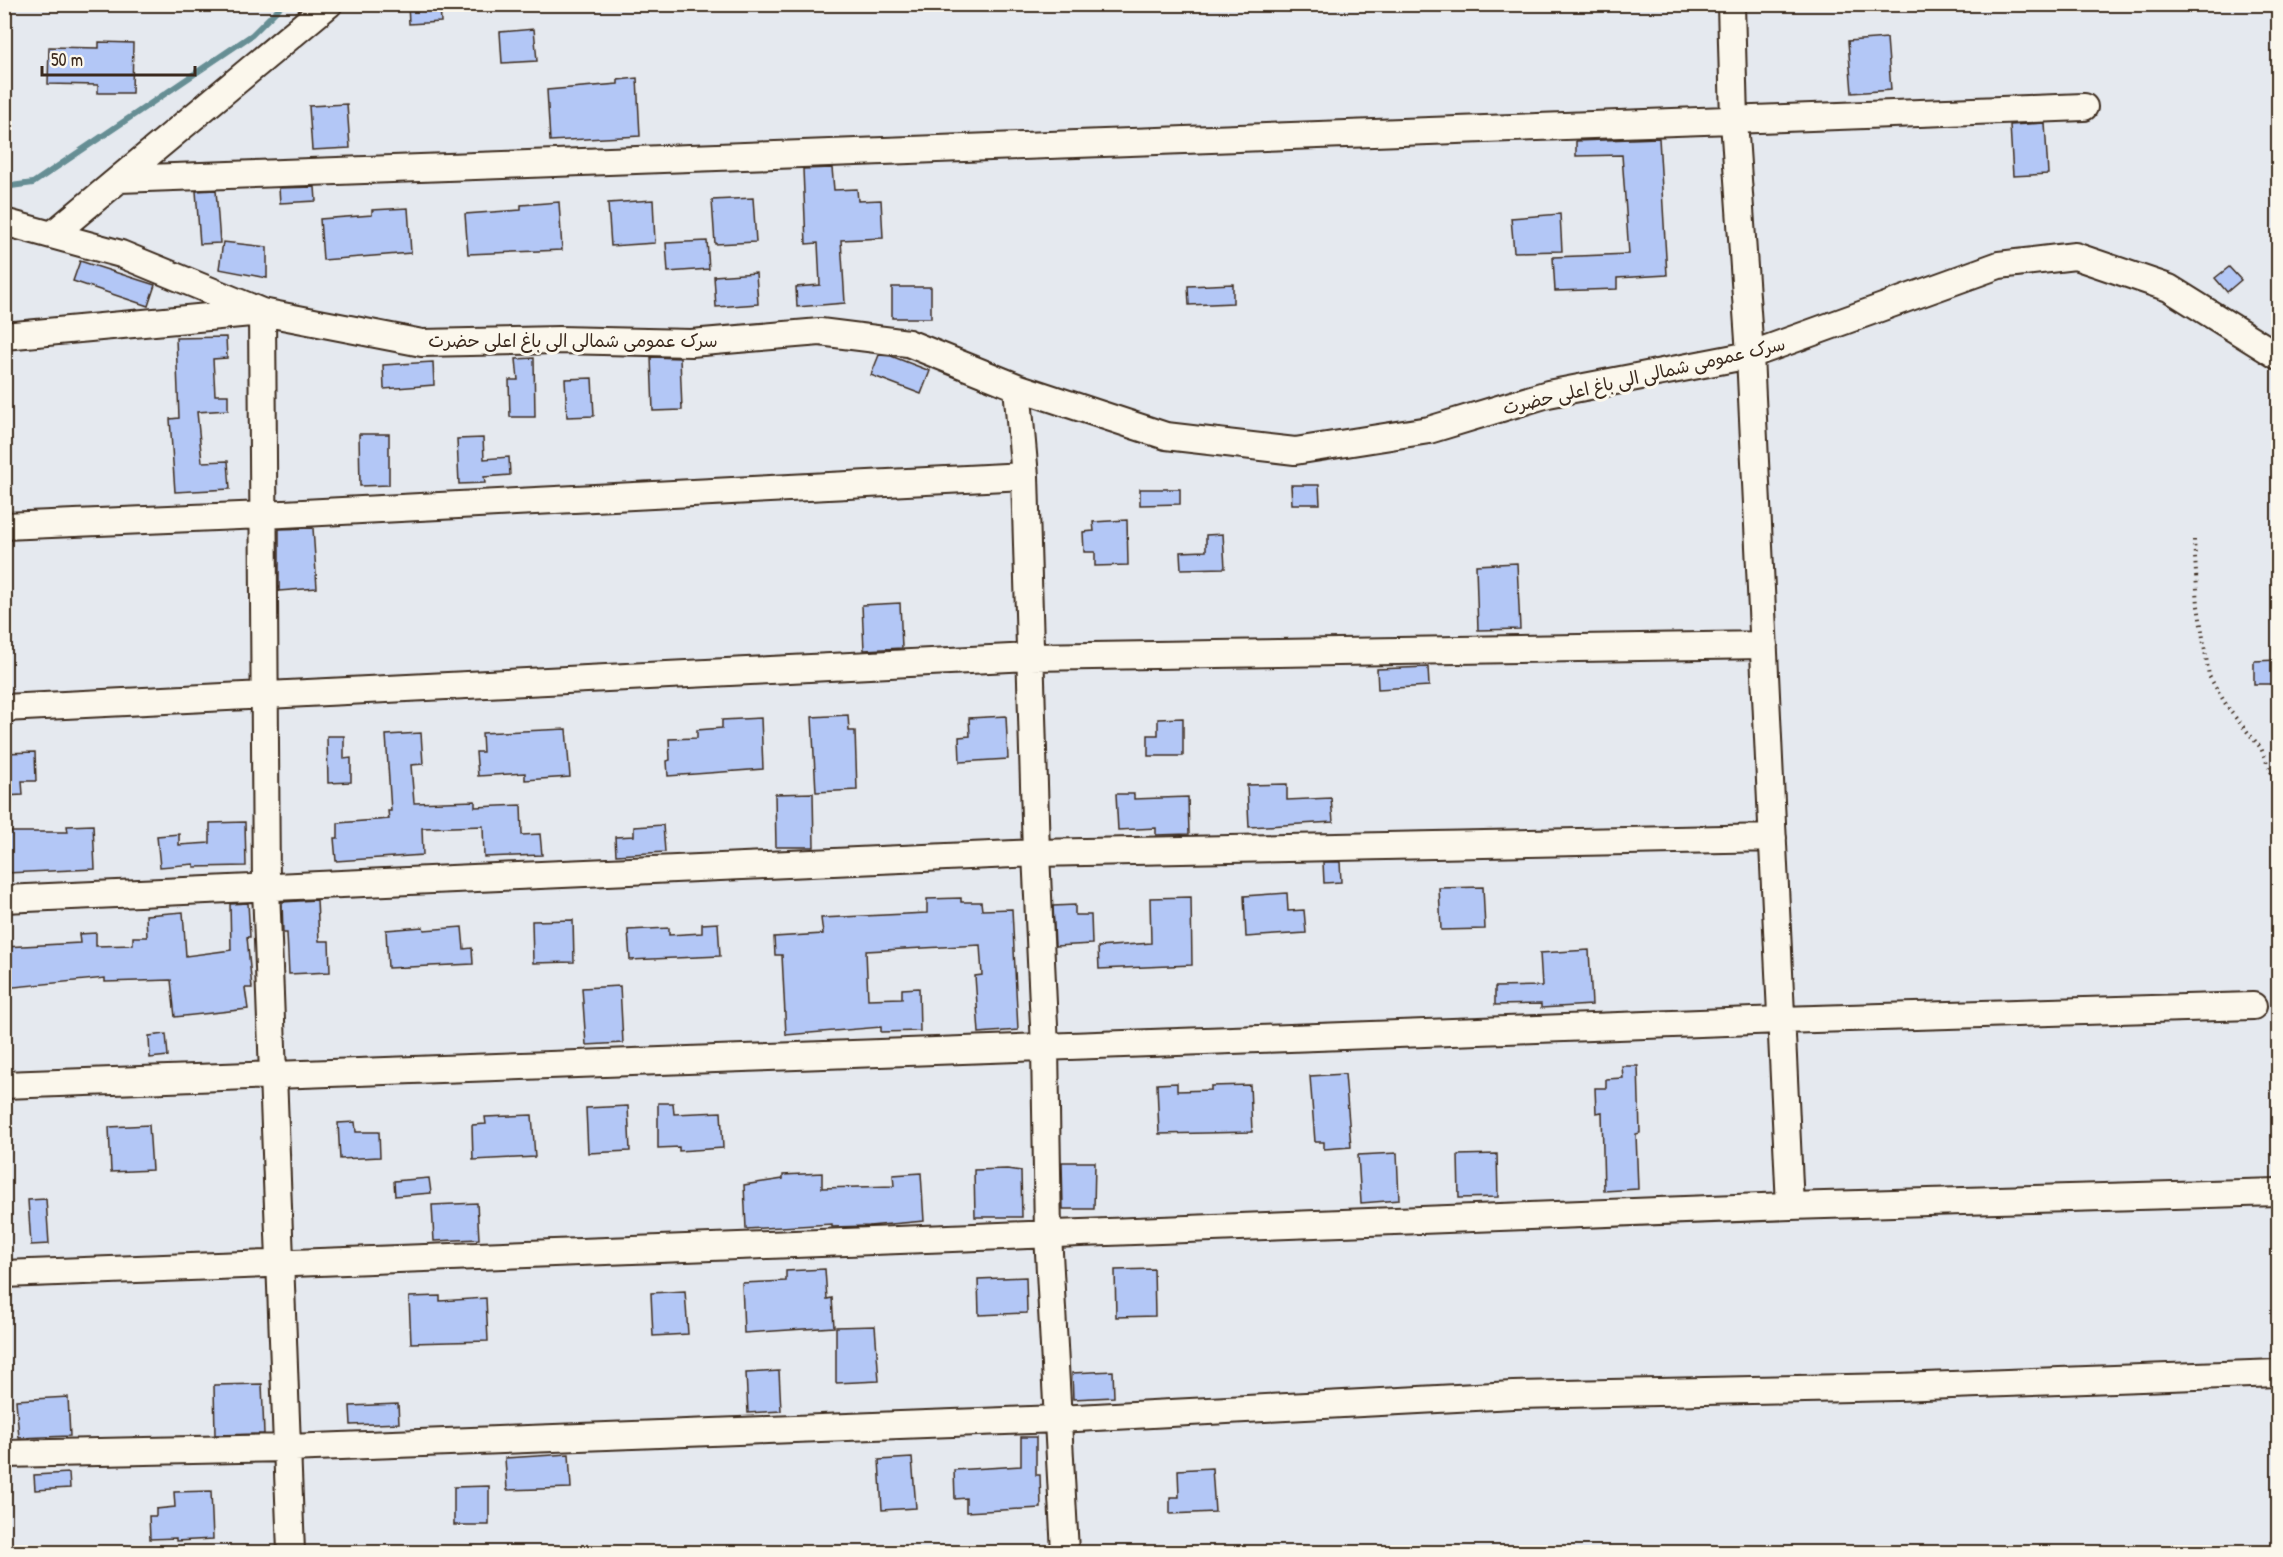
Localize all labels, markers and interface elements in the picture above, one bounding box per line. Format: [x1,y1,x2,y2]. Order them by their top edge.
scale bar [42,39,195,77]
text: 50 m [51,47,83,72]
street label: سرک عمومی شمالی الی باغ اعلی حضرت [428,328,718,353]
street label: سرک عمومی شمالی الی باغ اعلی حضرت [1500,331,1788,420]

